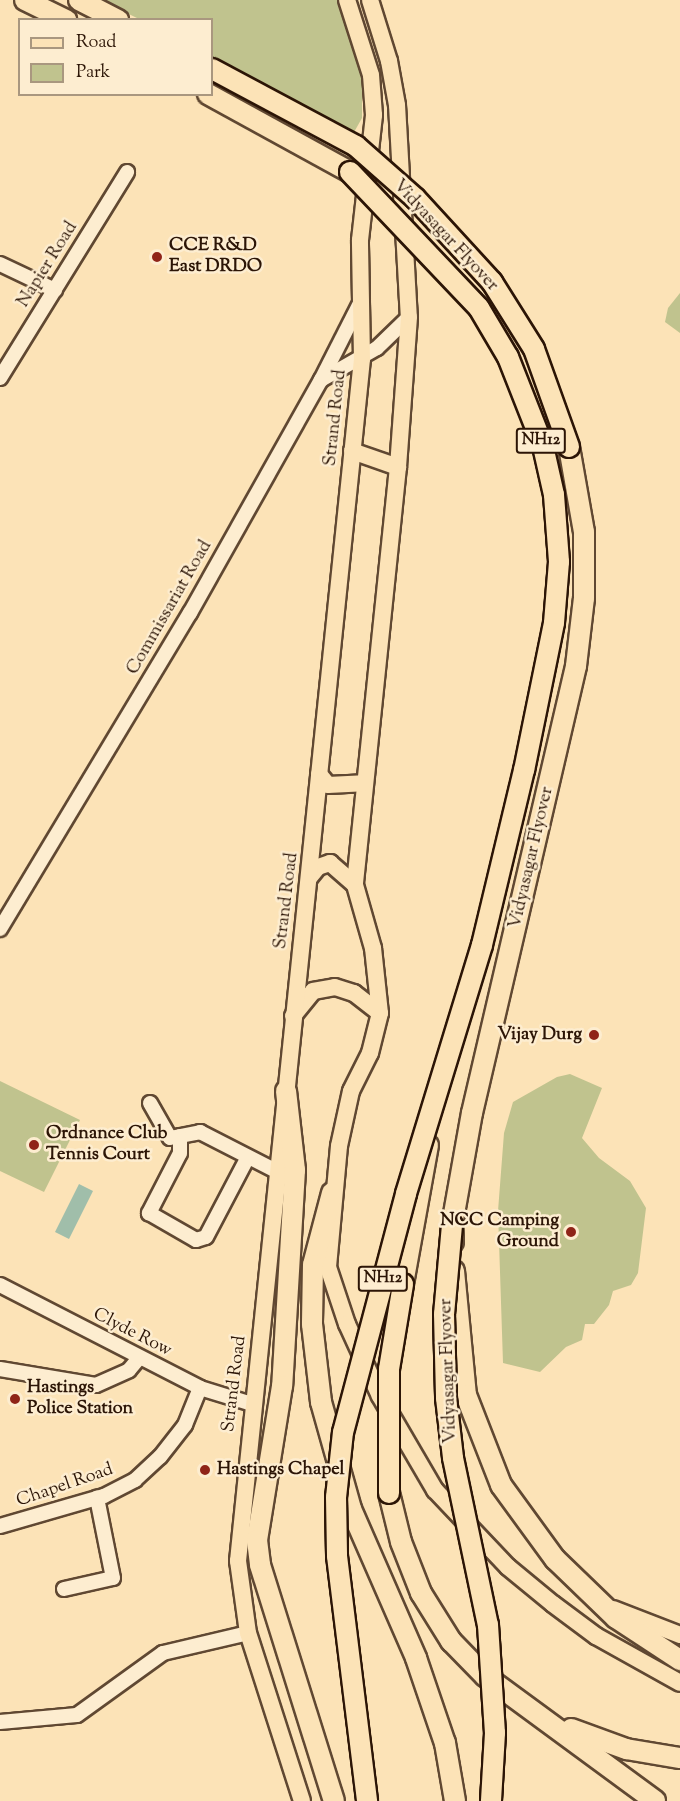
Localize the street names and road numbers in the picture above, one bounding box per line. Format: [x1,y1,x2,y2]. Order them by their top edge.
street label: Vidyasagar Flyover [388,176,502,296]
street label: Napier Road [13,218,83,312]
street label: Strand Road [320,369,352,467]
road number: NH12 [516,428,566,454]
street label: Commissariat Road [123,537,217,679]
street label: Vidyasagar Flyover [505,785,559,931]
street label: Strand Road [270,852,304,950]
road number: NH12 [358,1266,409,1292]
street label: Vidyasagar Flyover [436,1298,462,1444]
street label: Clyde Row [89,1304,175,1362]
street label: Strand Road [218,1335,252,1433]
street label: Chapel Road [14,1459,116,1513]

